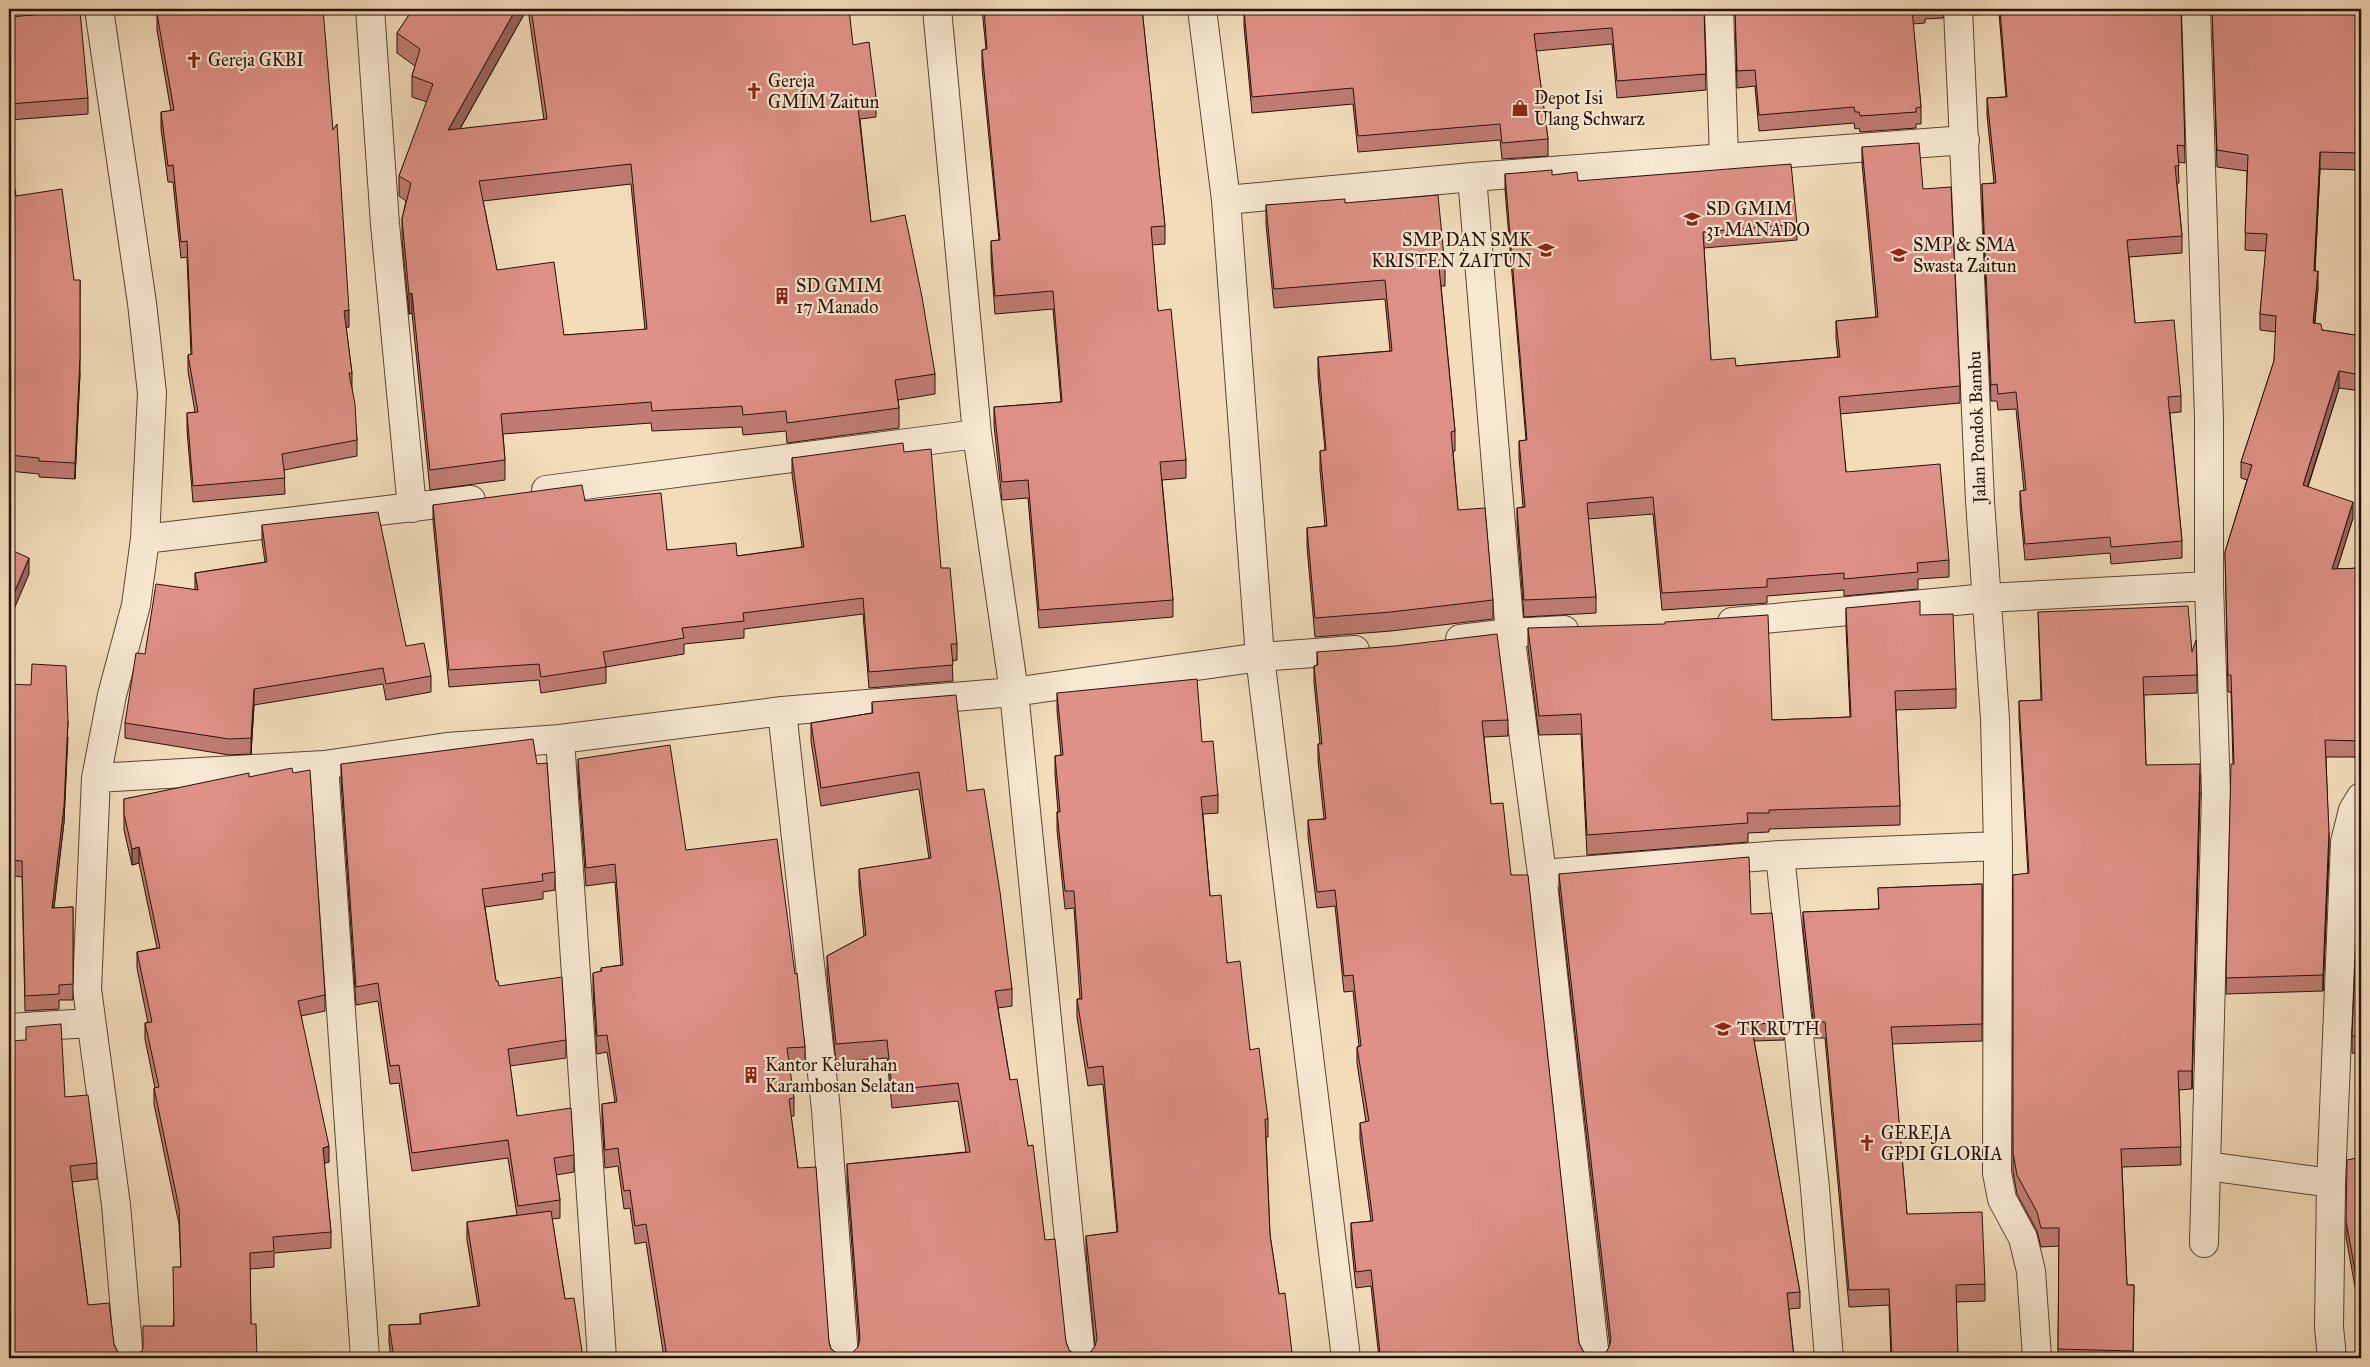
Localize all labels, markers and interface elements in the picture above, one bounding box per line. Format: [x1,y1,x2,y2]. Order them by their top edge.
place label: Gereja GKBI [208,49,304,71]
church icon: Gereja GKBI [184,50,204,70]
place label: Gereja GMIM Zaitun [768,70,880,113]
church icon: Gereja GMIM Zaitun [744,81,764,101]
place label: Depot Isi Ulang Schwarz [1534,87,1645,131]
shop icon: Depot Isi Ulang Schwarz [1510,98,1530,118]
place label: SD GMIM 31 MANADO [1706,198,1810,241]
school or university icon: SD GMIM 31 MANADO [1682,209,1702,229]
place label: SMP DAN SMK KRISTEN ZAITUN [1371,229,1533,272]
place label: SMP & SMA Swasta Zaitun [1913,234,2017,277]
school or university icon: SMP DAN SMK KRISTEN ZAITUN [1536,240,1556,260]
school or university icon: SMP & SMA Swasta Zaitun [1889,245,1909,265]
place label: SD GMIM 17 Manado [796,275,882,318]
building icon: SD GMIM 17 Manado [772,286,792,306]
street label: Jalan Pondok Bambu [1963,350,1992,506]
place label: TK RUTH [1737,1018,1820,1040]
school or university icon: TK RUTH [1713,1019,1733,1039]
place label: Kantor Kelurahan Karambosan Selatan [765,1054,915,1097]
building icon: Kantor Kelurahan Karambosan Selatan [741,1065,761,1085]
place label: GEREJA GPDI GLORIA [1881,1122,2003,1165]
church icon: GEREJA GPDI GLORIA [1857,1133,1877,1153]

